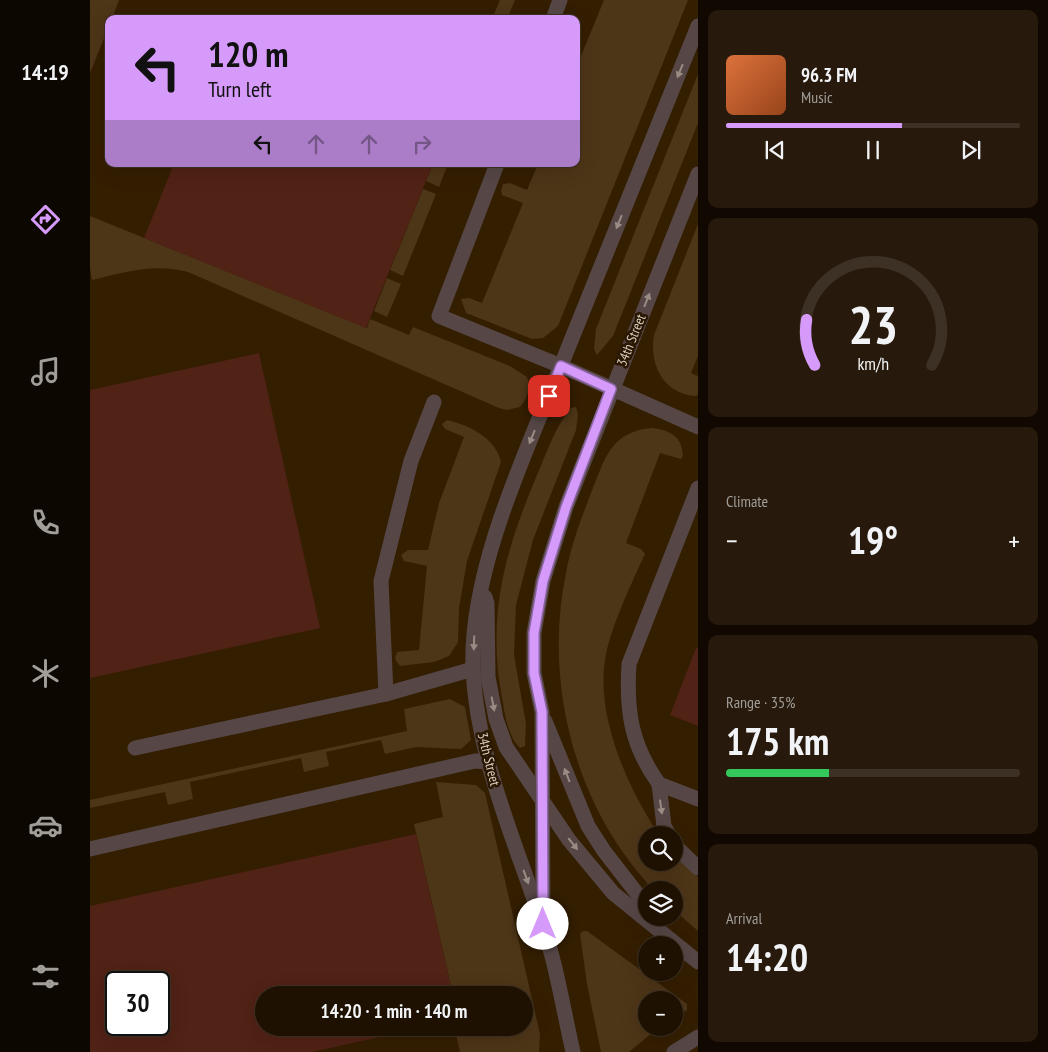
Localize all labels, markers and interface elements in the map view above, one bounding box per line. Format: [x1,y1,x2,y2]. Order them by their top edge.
text: 120 m [208,31,289,77]
icon: left [125,35,190,100]
text: 14:19 [21,58,69,86]
text: 96.3 FM [801,63,857,87]
one-way arrow [676,64,684,79]
text: Turn left [208,75,272,103]
text: Music [801,87,833,107]
icon: left [249,130,277,158]
icon: ahead [302,130,330,158]
icon: ahead [355,130,383,158]
icon: right [408,130,436,158]
icon: previous [761,136,789,164]
icon: pause [859,136,887,164]
icon: next [957,136,985,164]
icon: directions [28,202,63,237]
one-way arrow [615,215,623,230]
text: 23 [848,291,898,358]
one-way arrow [643,292,651,307]
street label: 34th Street [612,311,650,369]
text: km/h [857,352,889,375]
icon: music [28,354,63,389]
pin [528,375,570,417]
icon: arrive [535,382,563,410]
one-way arrow [528,430,536,444]
text: Climate [726,491,768,511]
icon: phone [28,505,63,540]
text: 19° [848,515,898,564]
text: − [726,522,738,559]
text: + [1008,522,1020,559]
one-way arrow [470,635,478,651]
icon: climate [28,656,63,691]
text: Range · 35% [726,692,795,712]
one-way arrow [490,697,498,713]
text: 175 km [726,716,829,765]
street label: 34th Street [474,730,504,788]
one-way arrow [563,767,570,782]
one-way arrow [658,799,666,815]
icon: car [28,808,63,843]
map controls [638,826,683,1036]
button: search [638,826,683,871]
one-way arrow [567,837,578,850]
one-way arrow [523,869,530,884]
button: layers [638,881,683,926]
position arrow [516,897,568,949]
text: Arrival [726,908,762,928]
text: 14:20 [726,932,808,981]
button: + [638,936,683,981]
icon: filters [28,959,63,994]
speed limit sign: 30 [105,971,170,1036]
button: − [638,991,683,1036]
text: 14:20 · 1 min · 140 m [321,999,467,1023]

